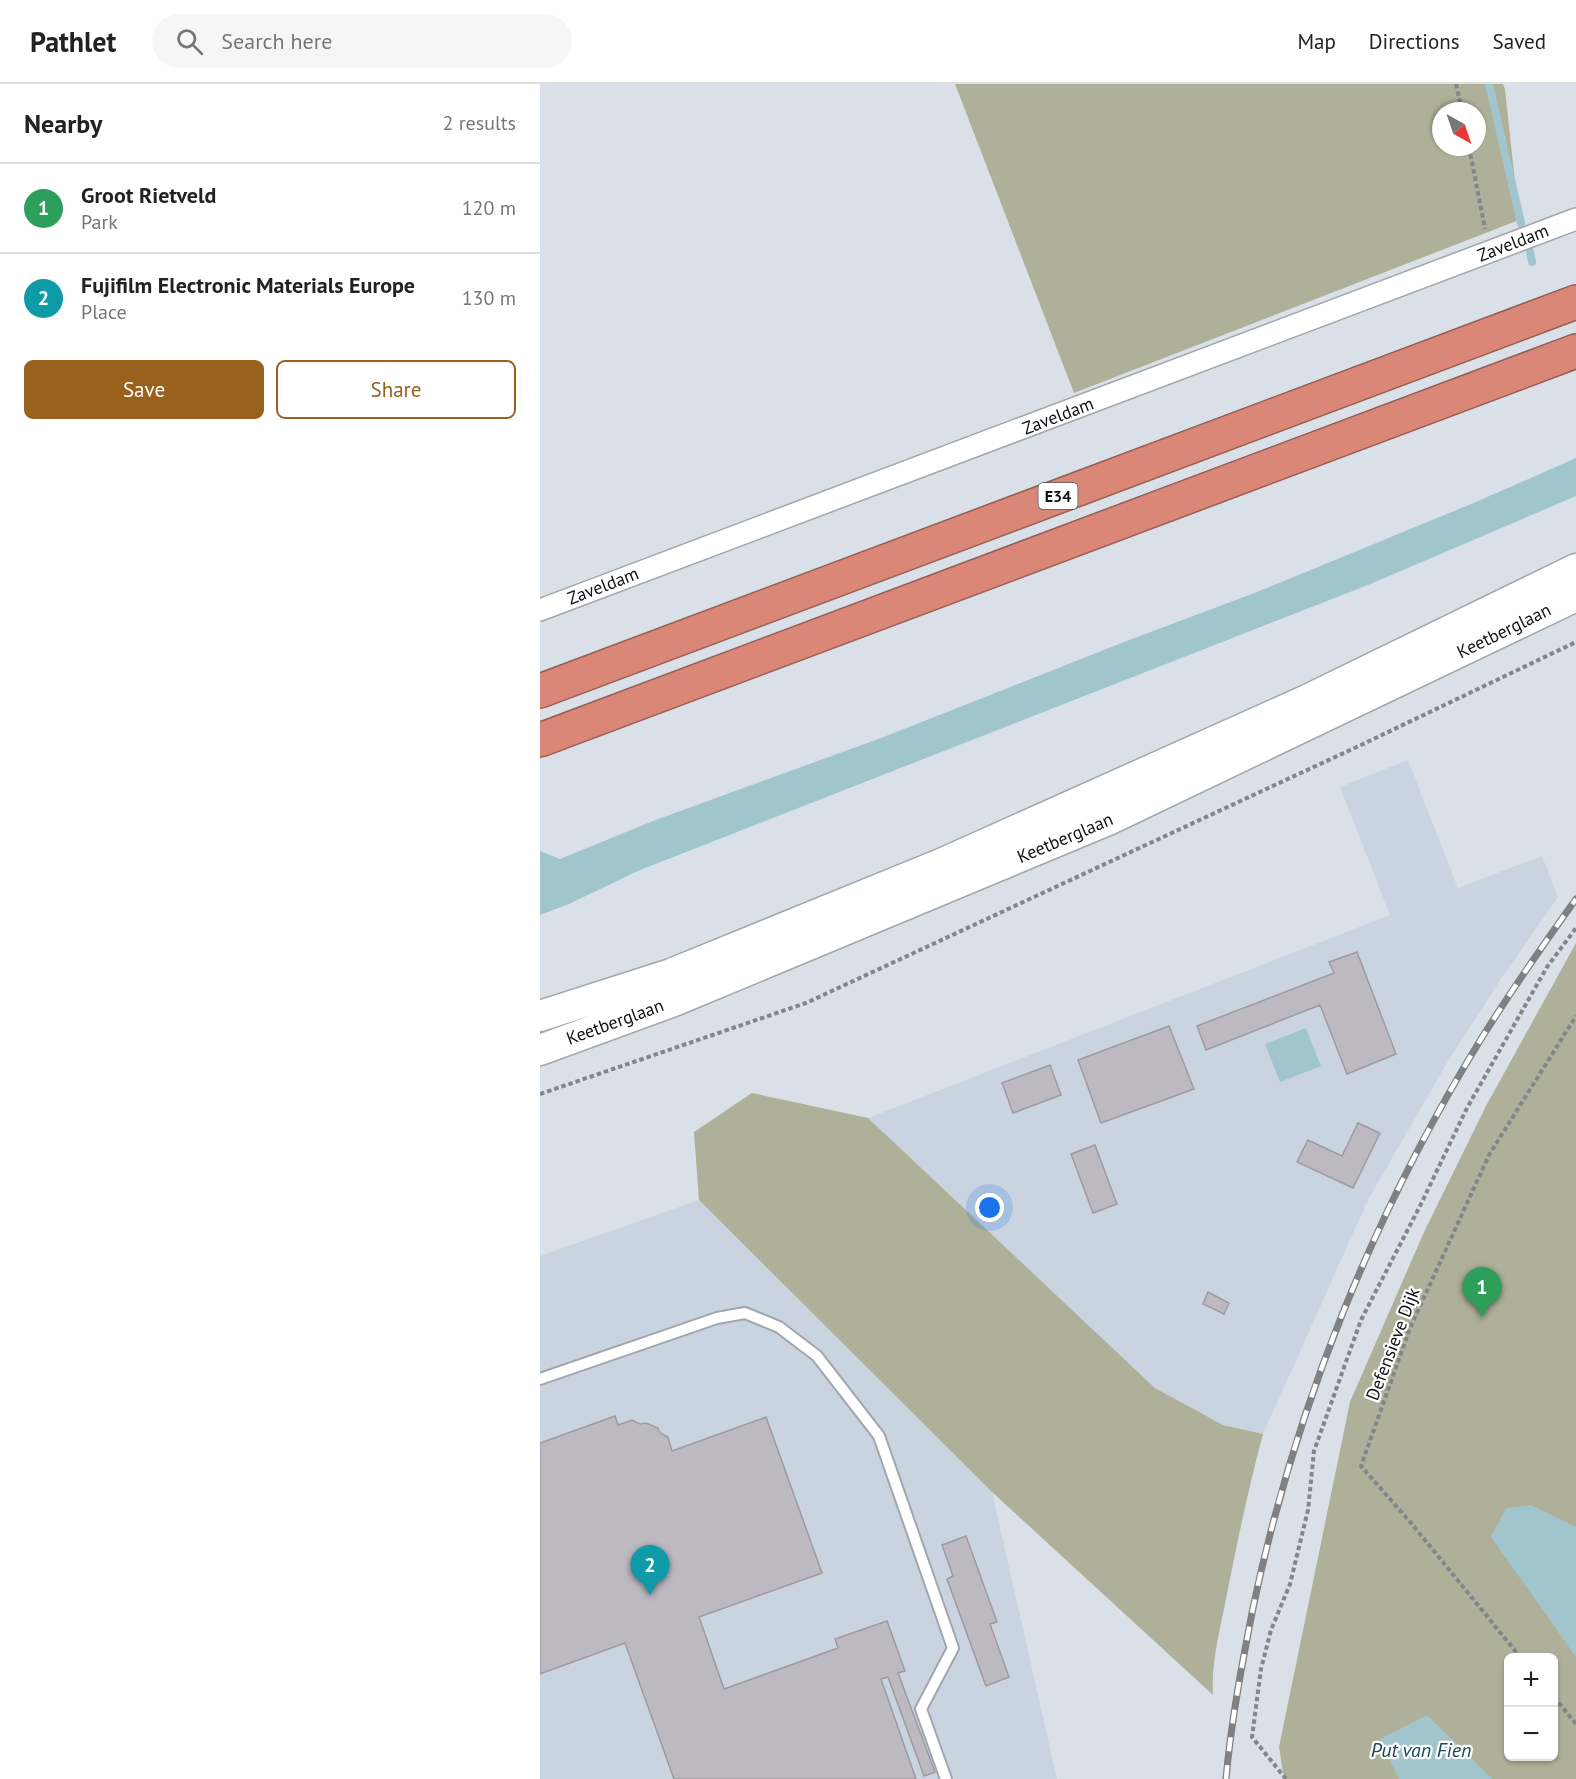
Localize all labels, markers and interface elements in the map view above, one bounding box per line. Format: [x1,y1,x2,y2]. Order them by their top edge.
search box [152,14,572,68]
text: Pathlet [30,23,116,60]
icon: search [173,25,206,58]
text: Search here [221,27,332,55]
text: Map [1297,28,1336,55]
text: Directions [1369,28,1460,55]
text: Saved [1493,28,1546,55]
north arrow [1432,102,1486,156]
text: Nearby [24,107,102,140]
text: 2 results [443,110,516,136]
text: Groot Rietveld [81,181,216,209]
text: 1 [38,195,49,221]
text: 120 m [462,195,516,221]
text: Park [81,209,118,235]
street label: Zaveldam [1474,218,1552,267]
text: Fujifilm Electronic Materials Europe [81,271,415,299]
text: 2 [38,285,49,311]
text: 130 m [462,285,516,311]
text: Place [81,299,127,325]
button: Save [24,360,264,419]
button: Share [276,360,516,419]
street label: Zaveldam [1019,391,1097,440]
road number: E34 [1038,483,1078,509]
street label: Zaveldam [564,561,642,610]
street label: Keetberglaan [1453,598,1555,663]
street label: Keetberglaan [1013,807,1116,868]
street label: Keetberglaan [563,993,667,1050]
your location [975,1193,1004,1222]
pin: 1 [1462,1268,1502,1317]
street label: Defensieve Dijk [1360,1284,1425,1404]
pin: 2 [630,1546,670,1595]
map controls [1504,1653,1558,1761]
button: + [1504,1653,1558,1707]
button: − [1504,1707,1558,1761]
water label: Put van Fien [1371,1737,1471,1763]

